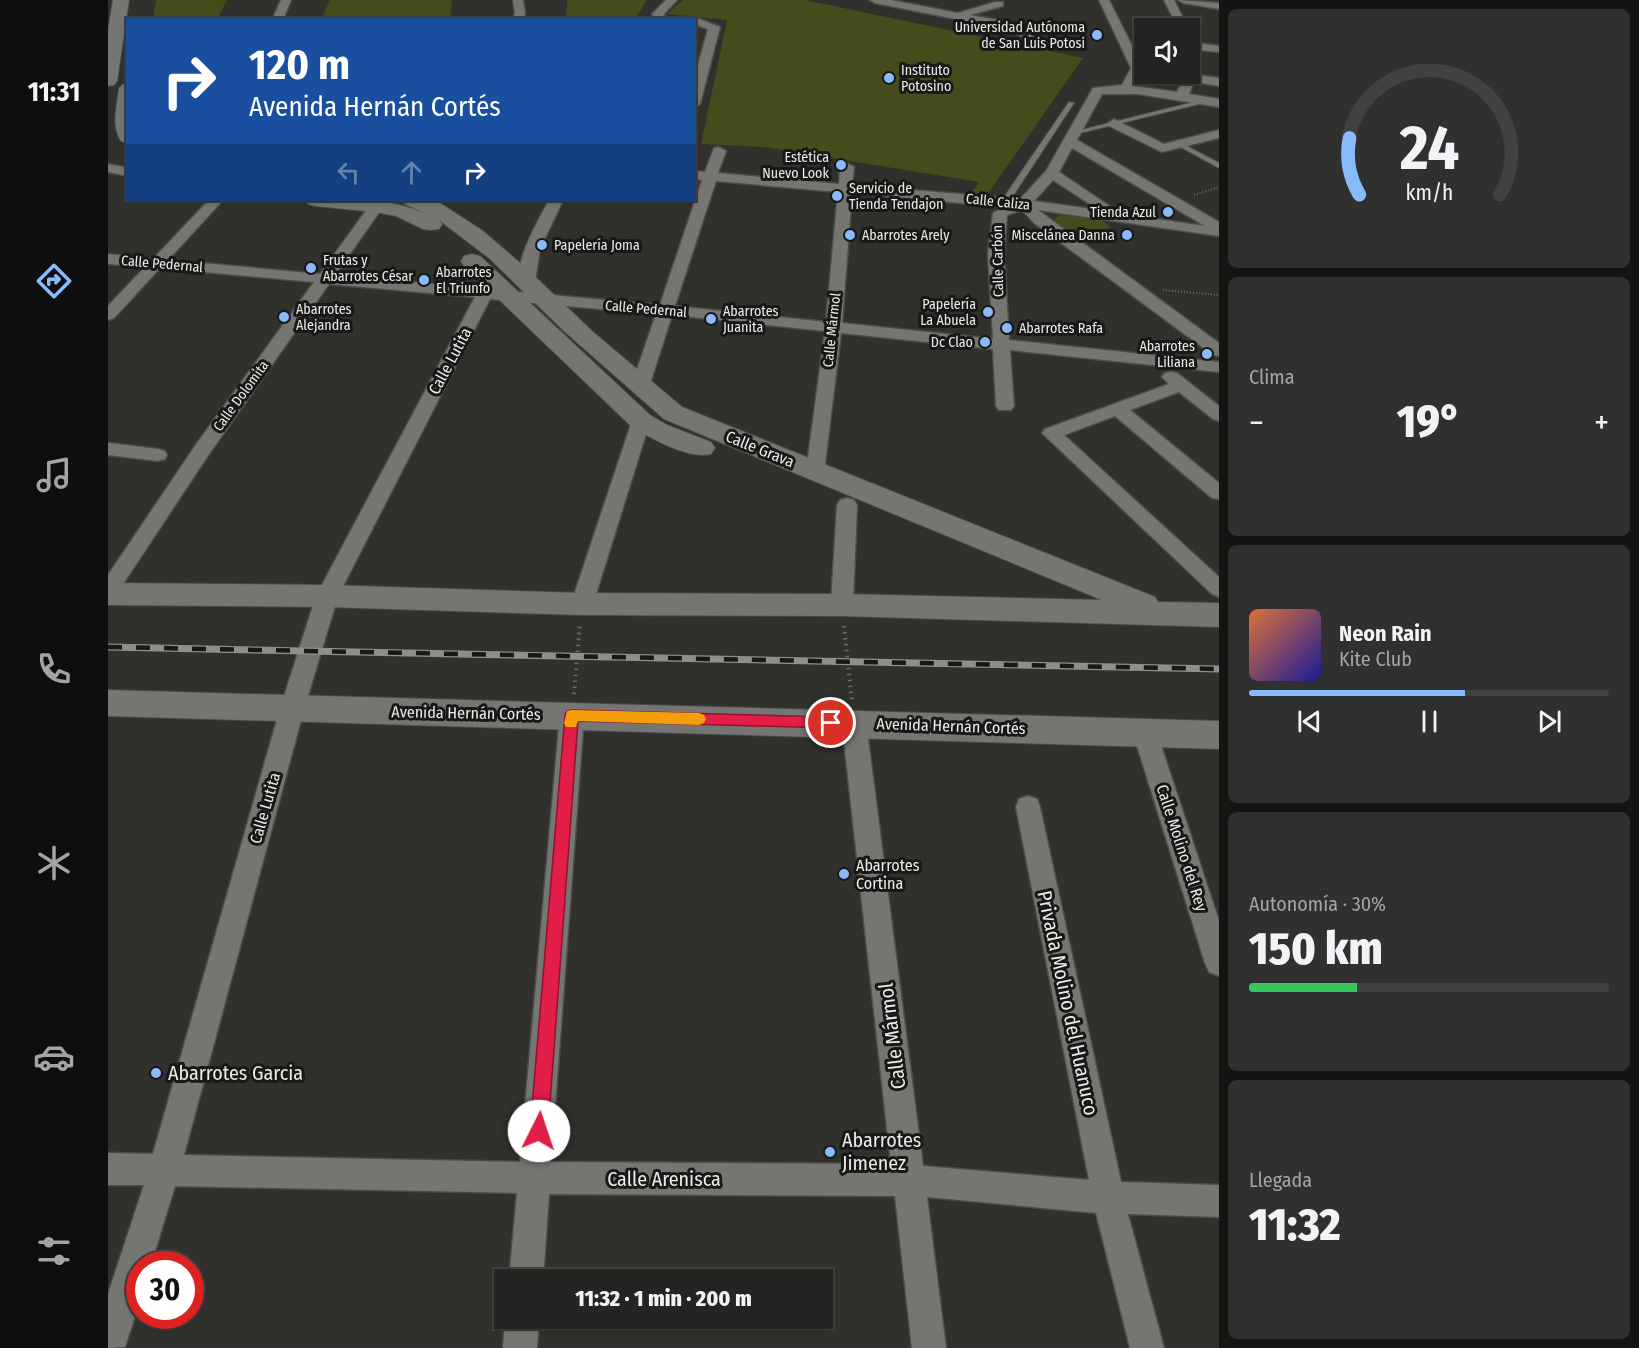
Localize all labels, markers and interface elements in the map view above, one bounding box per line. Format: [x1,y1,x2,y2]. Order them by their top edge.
map controls [1134,18,1200,84]
button: sound [1134,18,1200,84]
place label: Universidad Autónoma de San Luis Potosi [955,19,1085,52]
marker: Universidad Autónoma de San Luis Potosi [1090,28,1104,42]
text: 120 m [249,40,350,90]
icon: right [150,42,228,120]
place label: Instituto Potosino [901,62,951,95]
marker: Instituto Potosino [882,71,896,85]
text: 11:31 [28,76,80,108]
text: Avenida Hernán Cortés [249,91,501,123]
text: 24 [1398,112,1459,187]
place label: Estética Nuevo Look [762,149,829,182]
icon: left [332,156,365,189]
icon: ahead [395,156,428,189]
icon: right [458,156,491,189]
marker: Estética Nuevo Look [834,158,848,172]
place label: Servicio de Tienda Tendajon [849,180,943,213]
text: km/h [1405,181,1453,207]
marker: Servicio de Tienda Tendajon [830,189,844,203]
street label: Calle Caliza [965,190,1031,214]
place label: Tienda Azul [1090,204,1156,221]
marker: Tienda Azul [1161,205,1175,219]
street label: Calle Carbón [989,225,1007,297]
place label: Abarrotes Arely [862,227,950,244]
place label: Miscelánea Danna [1012,227,1115,244]
marker: Abarrotes Arely [843,228,857,242]
marker: Miscelánea Danna [1120,228,1134,242]
place label: Papelería Joma [554,237,640,254]
marker: Papelería Joma [535,238,549,252]
street label: Calle Pedernal [120,252,204,276]
place label: Frutas y Abarrotes César [323,252,413,285]
icon: directions [33,260,75,302]
marker: Frutas y Abarrotes César [304,261,318,275]
place label: Abarrotes El Triunfo [436,264,492,297]
marker: Abarrotes El Triunfo [417,273,431,287]
street label: Calle Mármol [820,292,844,368]
place label: Papelería La Abuela [920,296,976,329]
street label: Calle Pedernal [604,297,688,321]
place label: Abarrotes Alejandra [296,301,352,334]
place label: Abarrotes Juanita [723,303,779,336]
marker: Papelería La Abuela [981,305,995,319]
marker: Abarrotes Alejandra [277,310,291,324]
marker: Abarrotes Juanita [704,312,718,326]
place label: Abarrotes Rafa [1019,320,1103,337]
marker: Abarrotes Rafa [1000,321,1014,335]
street label: Calle Lutita [424,324,476,398]
place label: Dc Clao [931,334,973,351]
marker: Dc Clao [978,335,992,349]
place label: Abarrotes Liliana [1139,338,1195,371]
marker: Abarrotes Liliana [1200,347,1214,361]
street label: Calle Dolomita [210,357,272,435]
text: Clima [1249,365,1294,389]
text: 19° [1397,395,1461,449]
text: − [1249,403,1264,443]
text: + [1594,403,1609,443]
street label: Calle Grava [723,427,797,471]
icon: music [33,454,75,496]
text: Neon Rain [1339,620,1432,647]
text: Kite Club [1339,647,1412,671]
icon: phone [33,648,75,690]
pin [805,697,856,748]
street label: Avenida Hernán Cortés [391,702,541,724]
icon: previous [1293,705,1326,738]
icon: pause [1413,705,1446,738]
icon: next [1533,705,1566,738]
icon: arrive [814,706,847,739]
street label: Avenida Hernán Cortés [876,714,1026,738]
street label: Calle Lutita [246,770,284,846]
street label: Calle Molino del Rey [1153,782,1212,915]
icon: climate [33,842,75,884]
place label: Abarrotes Cortina [856,856,920,893]
marker: Abarrotes Cortina [837,867,851,881]
street label: Privada Molino del Huanuco [1032,888,1104,1118]
text: Autonomía · 30% [1249,892,1386,916]
text: 150 km [1249,922,1383,976]
street label: Calle Mármol [874,982,910,1090]
icon: car [33,1036,75,1078]
place label: Abarrotes Garcia [168,1061,303,1085]
marker: Abarrotes Garcia [149,1066,163,1080]
position arrow [507,1099,571,1163]
place label: Abarrotes Jimenez [842,1128,921,1175]
marker: Abarrotes Jimenez [823,1145,837,1159]
street label: Calle Arenisca [607,1167,721,1191]
text: Llegada [1249,1168,1312,1192]
text: 11:32 [1249,1198,1341,1252]
icon: filters [33,1230,75,1272]
speed limit sign: 30 [126,1251,204,1329]
text: 11:32 · 1 min · 200 m [575,1285,752,1312]

